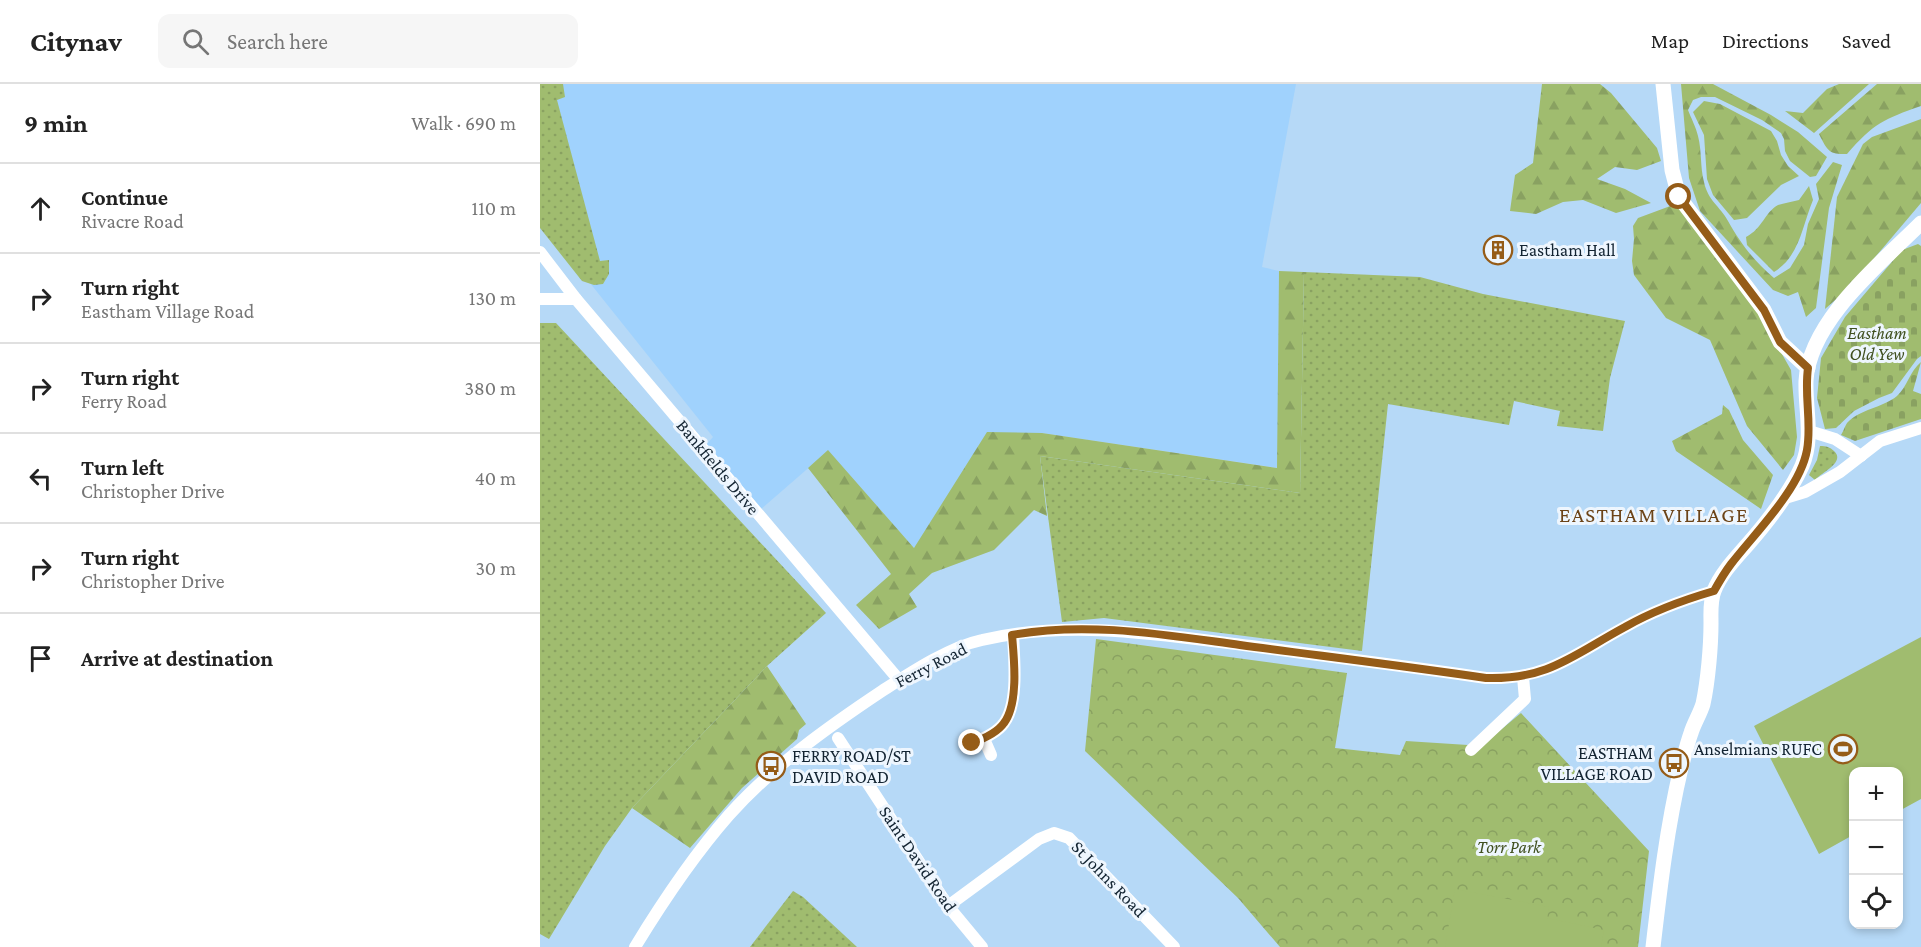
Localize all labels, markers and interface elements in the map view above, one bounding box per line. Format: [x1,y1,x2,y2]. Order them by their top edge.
search box [158,14,578,68]
icon: search [179,25,212,58]
text: Citynav [30,26,122,57]
text: Search here [227,29,328,54]
text: Map [1651,29,1689,53]
text: Directions [1722,29,1809,53]
text: Saved [1842,29,1891,53]
text: 9 min [24,109,88,138]
text: Walk · 690 m [411,112,516,134]
route start [1665,183,1691,209]
text: Continue [81,185,168,210]
icon: ahead [24,192,57,225]
text: 110 m [472,197,516,219]
text: Rivacre Road [81,210,184,232]
building icon: Eastham Hall [1482,234,1514,266]
place label: Eastham Hall [1519,240,1616,260]
text: Turn right [81,275,179,300]
icon: right [24,282,57,315]
text: 130 m [469,287,516,309]
text: Eastham Village Road [81,300,254,322]
park label: Eastham Old Yew [1847,323,1907,364]
text: Turn right [81,365,179,390]
icon: right [24,372,57,405]
text: 380 m [465,377,516,399]
text: Ferry Road [81,390,167,412]
street label: Bankfields Drive [672,415,764,519]
text: Turn left [81,455,164,480]
icon: left [24,462,57,495]
text: 40 m [475,467,516,489]
text: Christopher Drive [81,480,225,502]
district label: EASTHAM VILLAGE [1559,503,1749,527]
text: Turn right [81,545,179,570]
icon: right [24,552,57,585]
text: 30 m [475,557,516,579]
text: Christopher Drive [81,570,225,592]
street label: Ferry Road [892,638,970,691]
icon: arrive [24,642,57,675]
text: Arrive at destination [81,646,273,671]
route end [958,729,984,755]
sports icon: Anselmians RUFC [1827,733,1859,765]
place label: Anselmians RUFC [1694,739,1822,759]
place label: EASTHAM VILLAGE ROAD [1541,743,1653,784]
place label: FERRY ROAD/ST DAVID ROAD [792,746,911,787]
bus stop icon: EASTHAM VILLAGE ROAD [1658,747,1690,779]
bus stop icon: FERRY ROAD/ST DAVID ROAD [755,750,787,782]
map controls [1849,767,1903,929]
button: + [1849,767,1903,821]
street label: Saint David Road [875,802,961,916]
button: − [1849,821,1903,875]
street label: St Johns Road [1068,837,1151,922]
park label: Torr Park [1477,837,1542,857]
button: locate [1849,875,1903,929]

